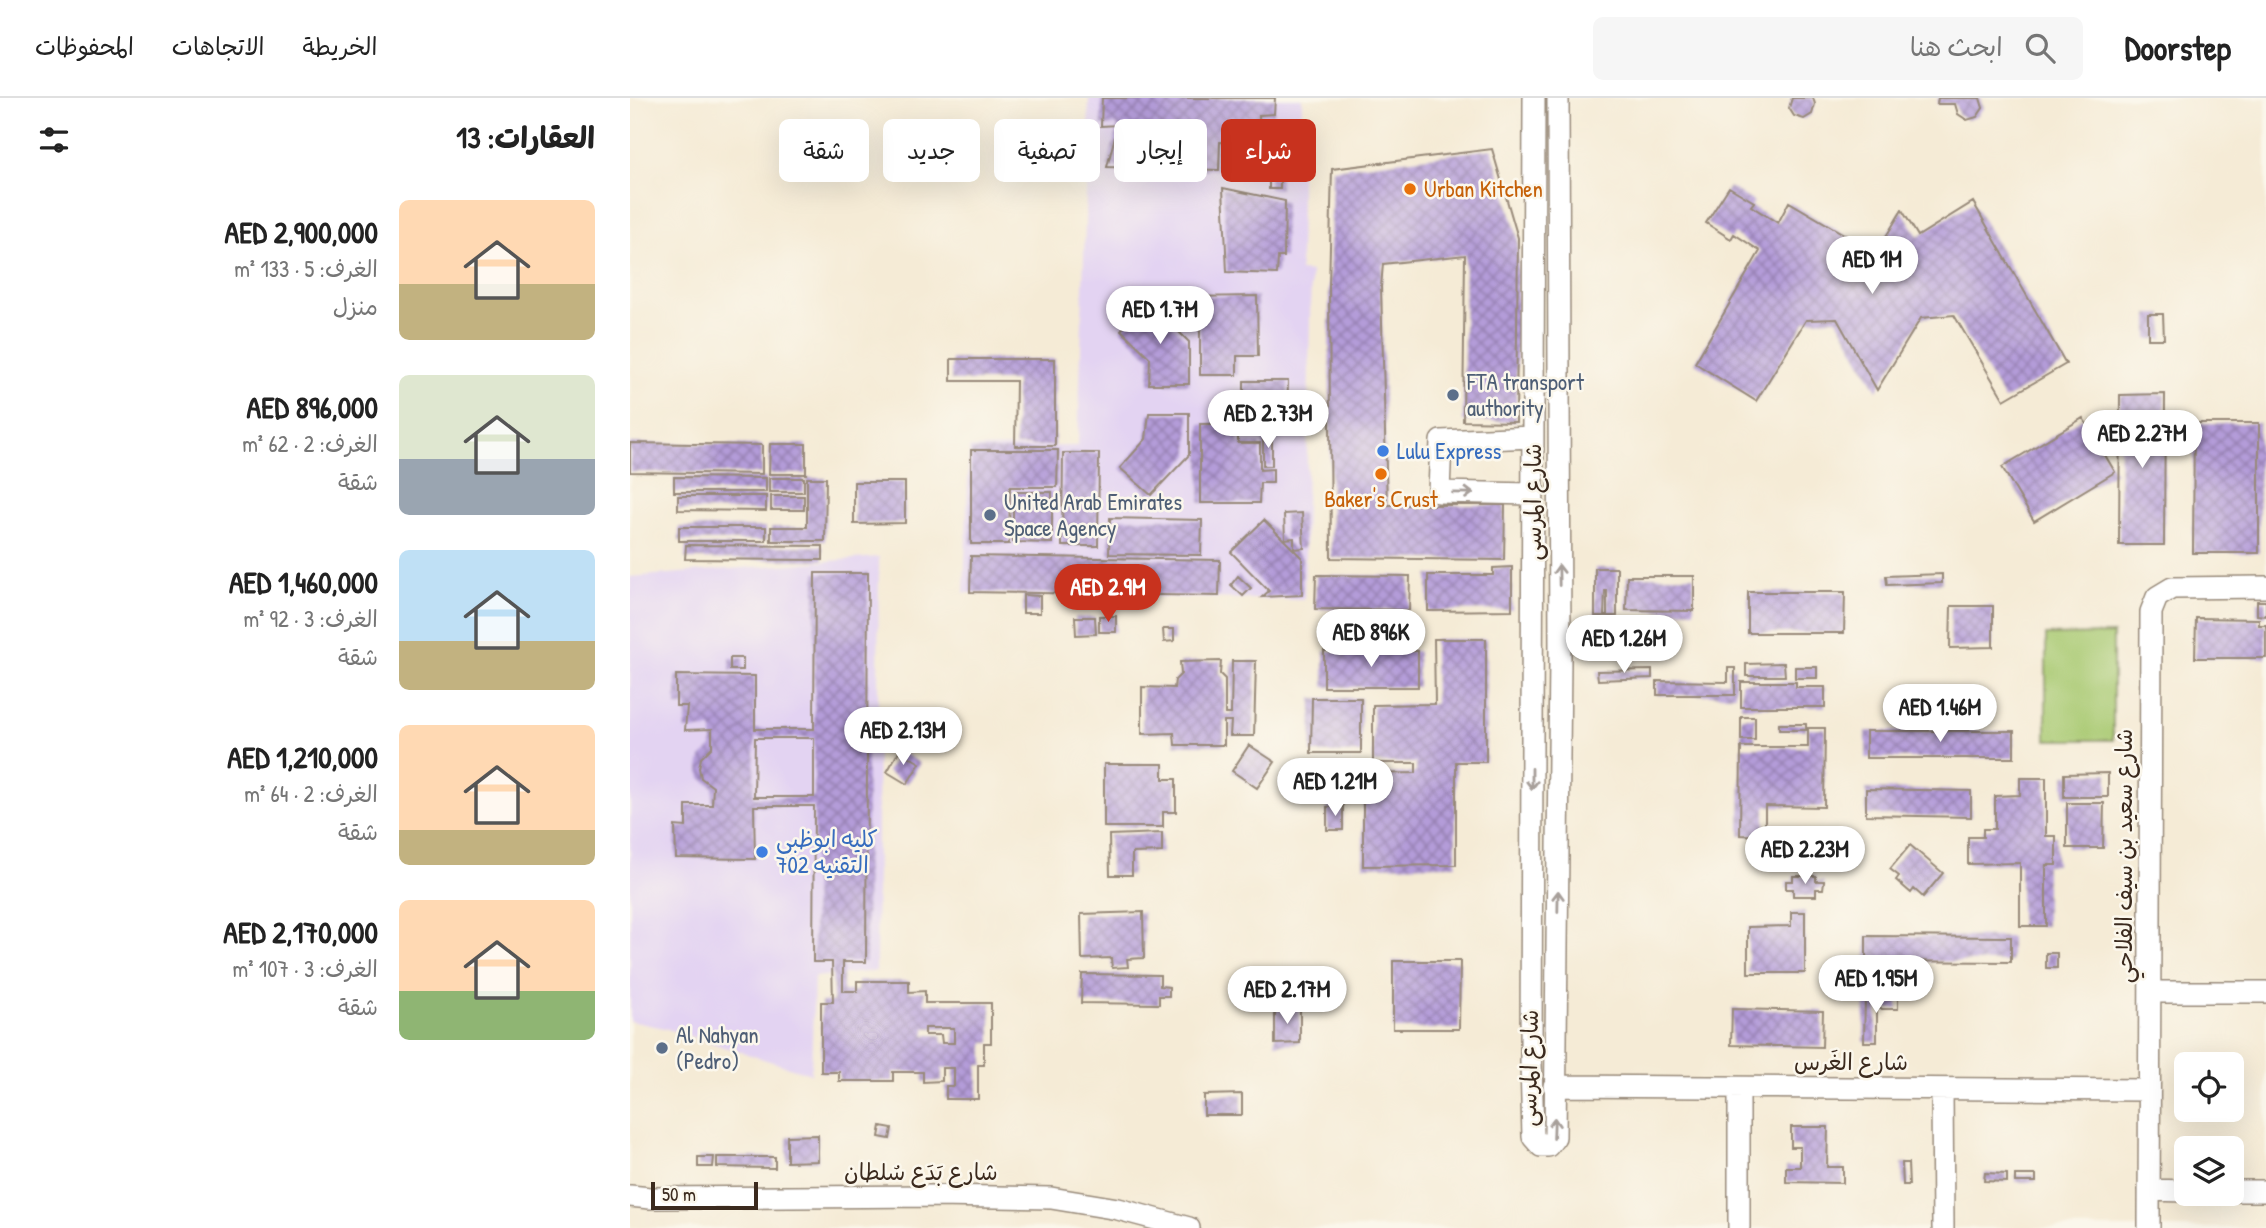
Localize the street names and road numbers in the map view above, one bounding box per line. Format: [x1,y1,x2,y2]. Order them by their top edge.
street label: شارع المرسى [1517,443,1549,561]
street label: شارع سعيد بن سيف الفلاحي [2108,729,2145,983]
street label: شارع المرسى [1512,1009,1546,1127]
street label: شارع الغَرس [1794,1046,1908,1078]
street label: شارع بَدَع سُلطان [844,1156,998,1188]

